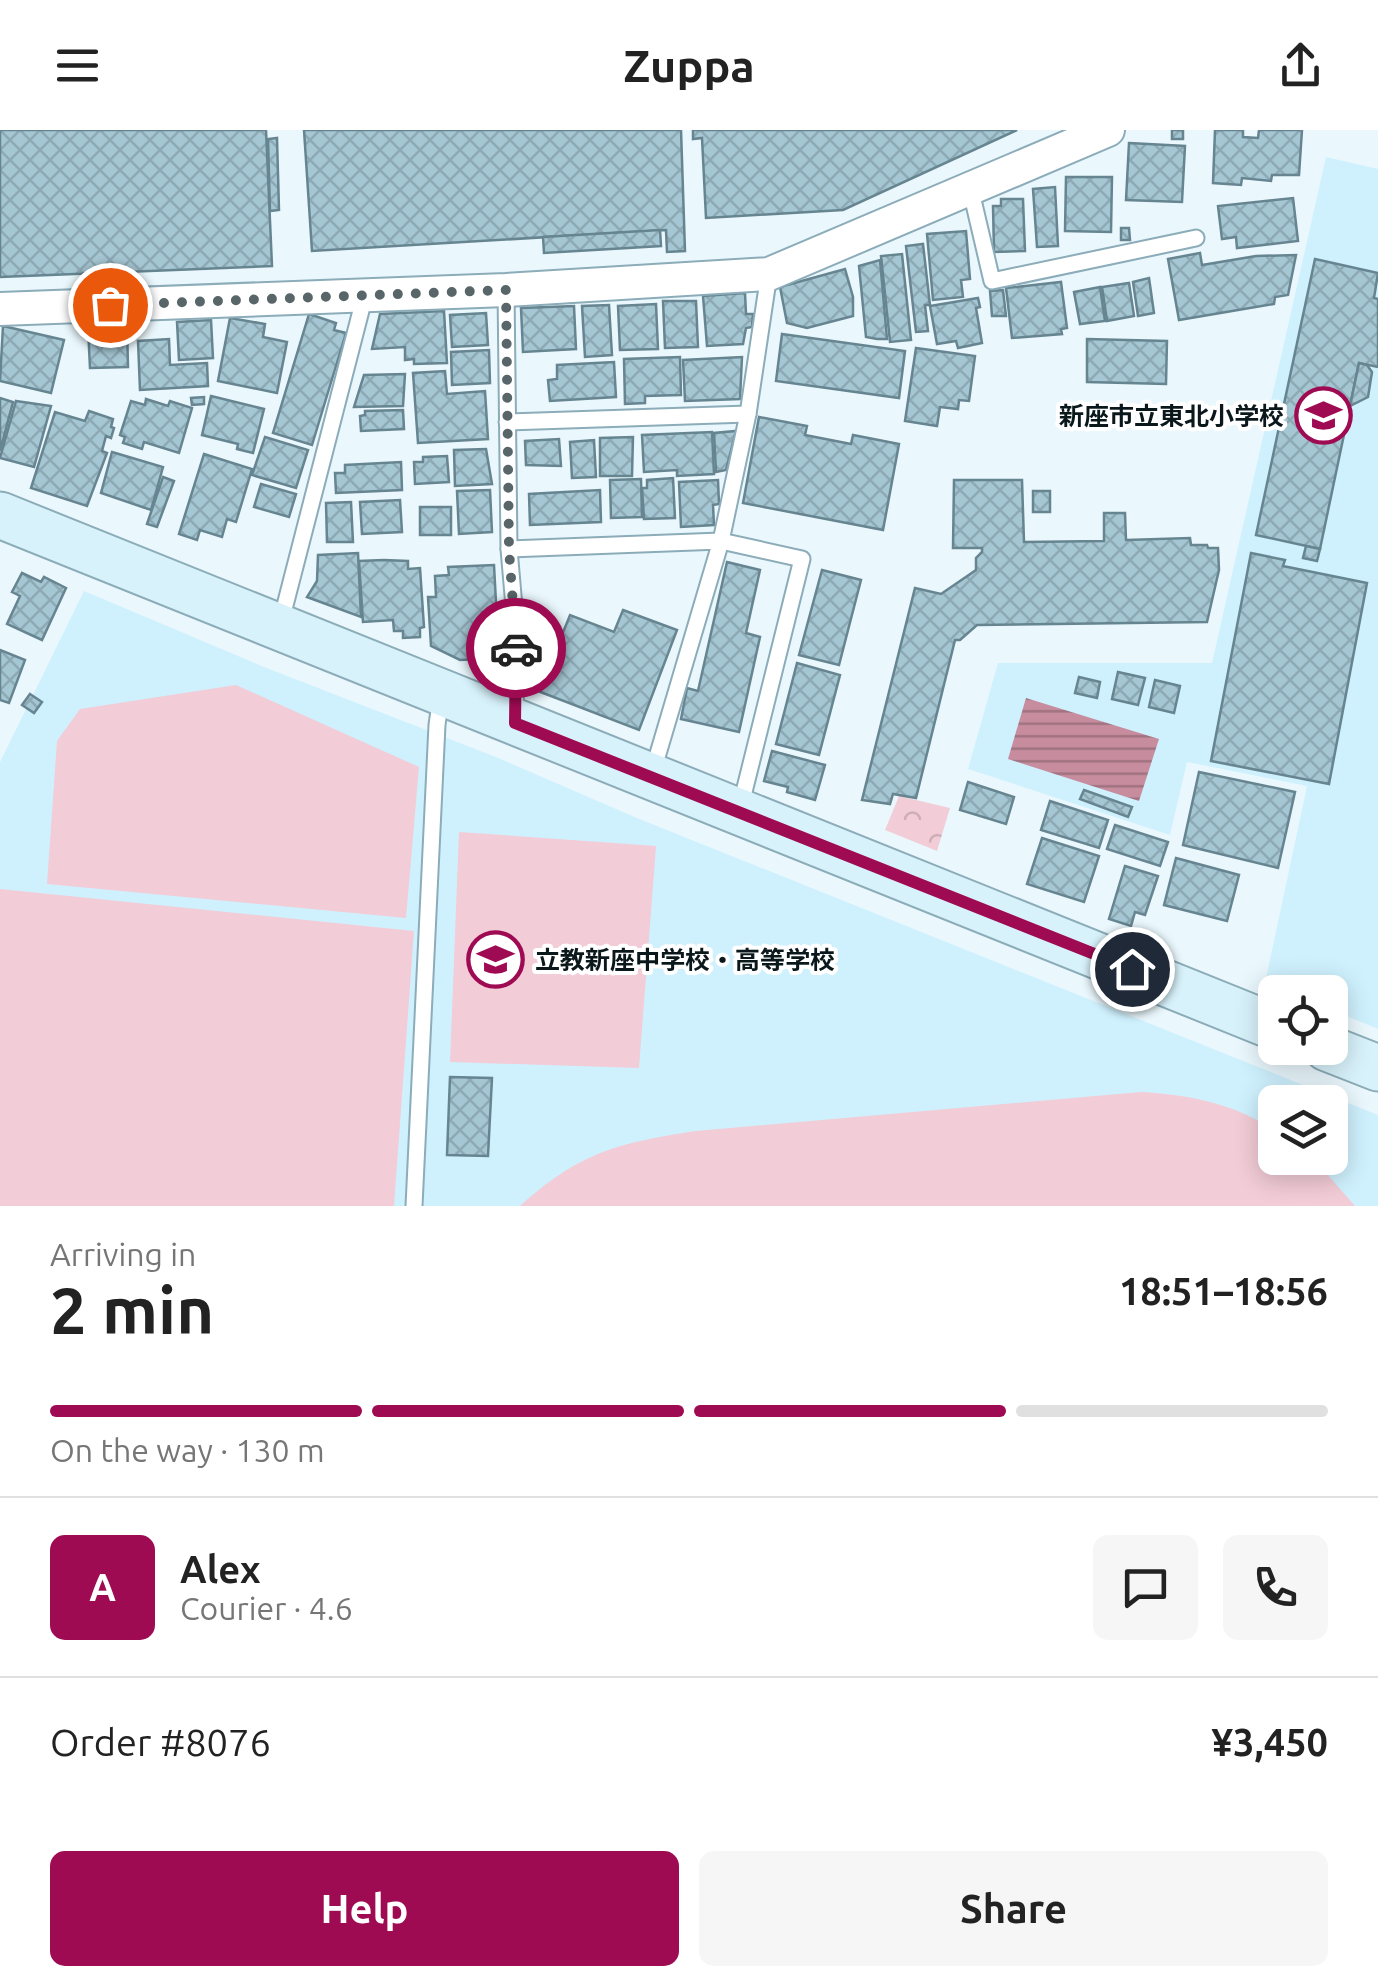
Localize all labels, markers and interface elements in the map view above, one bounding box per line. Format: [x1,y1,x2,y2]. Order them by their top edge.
icon: menu [50,38,105,93]
icon: share [1273,38,1328,93]
text: Zuppa [623,40,755,91]
pin [68,263,153,348]
icon: bag [83,278,138,333]
school or university icon: 新座市立東北小学校 [1293,386,1353,446]
place label: 新座市立東北小学校 [1059,402,1284,430]
courier [466,598,566,698]
icon: car [489,621,544,676]
pin [1090,927,1175,1012]
school or university icon: 立教新座中学校・高等学校 [466,930,526,990]
icon: home [1105,942,1160,997]
place label: 立教新座中学校・高等学校 [535,946,835,974]
map controls [1258,975,1348,1175]
button: locate [1258,975,1348,1065]
button: layers [1258,1085,1348,1175]
text: Arriving in [50,1236,196,1272]
text: 18:51–18:56 [1119,1270,1328,1312]
text: 2 min [50,1273,214,1346]
text: On the way · 130 m [50,1432,325,1468]
button: chat [1093,1535,1198,1640]
button: phone [1223,1535,1328,1640]
text: Alex [180,1548,261,1590]
text: A [89,1566,116,1608]
text: Courier · 4.6 [180,1590,353,1626]
text: Order #8076 [50,1721,271,1763]
text: ¥3,450 [1211,1721,1328,1763]
button: Help [50,1851,679,1966]
button: Share [699,1851,1328,1966]

